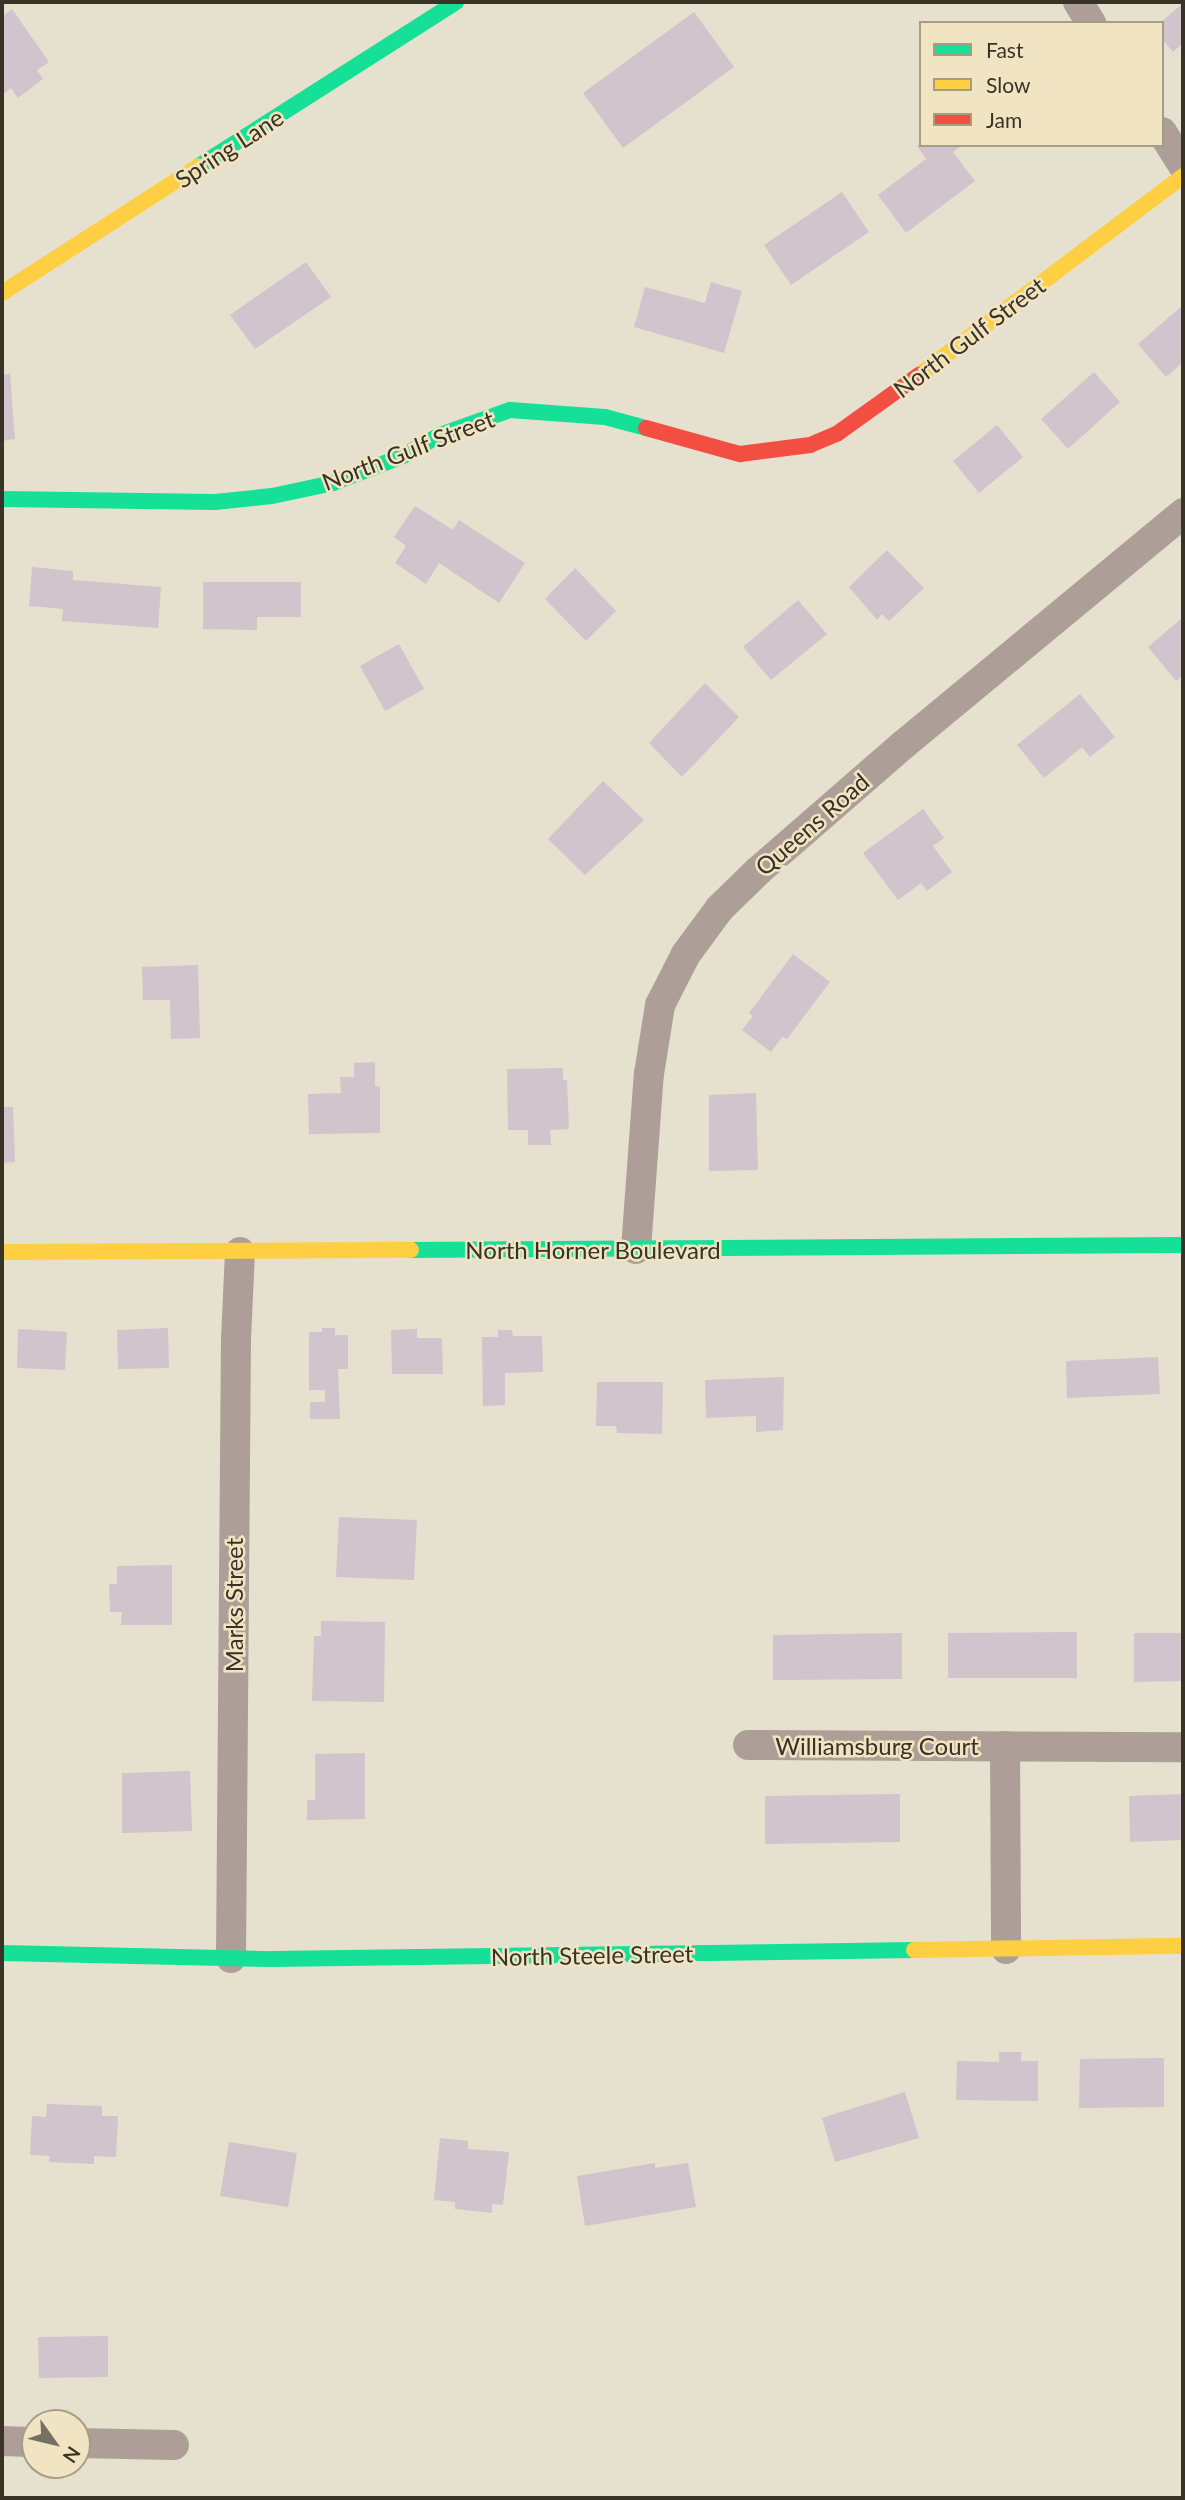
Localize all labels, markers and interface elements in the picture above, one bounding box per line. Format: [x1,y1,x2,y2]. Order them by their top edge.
legend [919,21,1164,147]
text: Fast [986,37,1023,62]
text: Slow [986,72,1030,97]
street label: Spring Lane [170,102,288,194]
text: Jam [986,107,1022,132]
street label: North Gulf Street [887,271,1051,403]
street label: North Gulf Street [318,404,498,496]
street label: Queens Road [749,767,875,881]
street label: North Horner Boulevard [465,1236,721,1264]
street label: Marks Street [220,1538,248,1672]
street label: Williamsburg Court [775,1732,979,1760]
street label: North Steele Street [491,1939,693,1971]
north arrow [21,2409,91,2479]
text: N [59,2442,86,2467]

